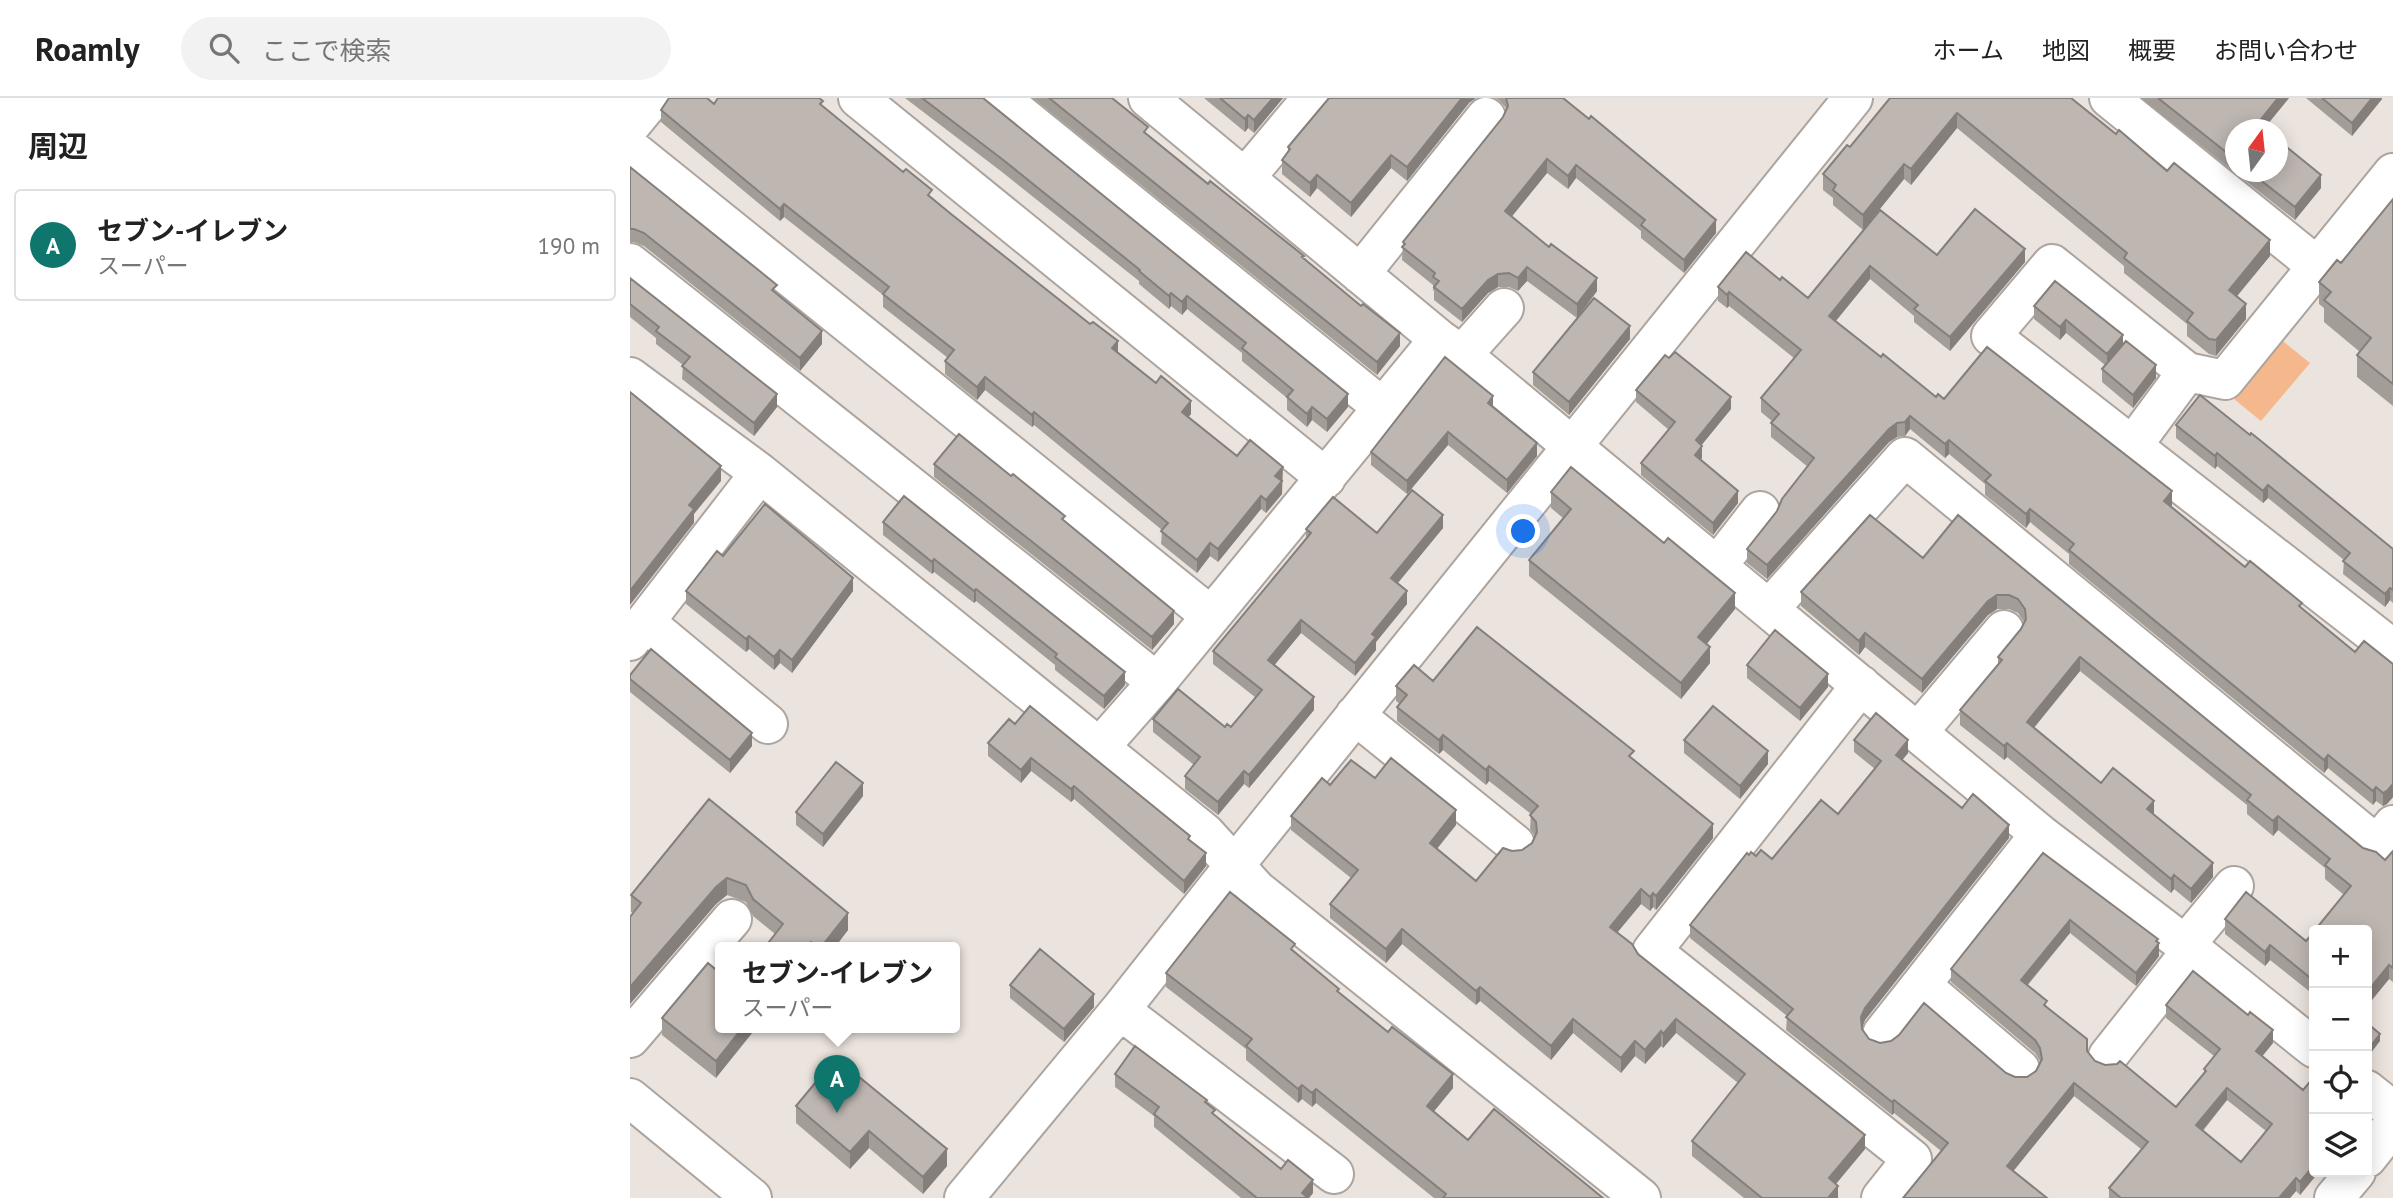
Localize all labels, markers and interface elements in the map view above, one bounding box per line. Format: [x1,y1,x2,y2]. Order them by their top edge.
search box [181,17,671,80]
text: Roamly [35,27,139,70]
icon: search [205,29,243,67]
text: ここで検索 [261,34,391,67]
text: ホーム [1933,35,2004,66]
text: 地図 [2042,35,2090,66]
text: 概要 [2128,35,2176,66]
text: お問い合わせ [2214,35,2358,66]
north arrow [2225,119,2288,182]
text: 周辺 [28,126,88,165]
text: セブン-イレブン [97,214,288,247]
text: A [46,231,60,260]
text: 190 m [538,231,600,260]
text: スーパー [97,251,189,280]
your location [1506,514,1540,548]
map controls [2309,925,2372,1177]
button: + [2309,925,2372,988]
popup [715,942,960,1033]
text: セブン-イレブン [742,956,933,989]
button: − [2309,988,2372,1051]
text: スーパー [742,993,834,1022]
button: locate [2309,1051,2372,1114]
pin: A [814,1055,860,1113]
button: layers [2309,1114,2372,1177]

